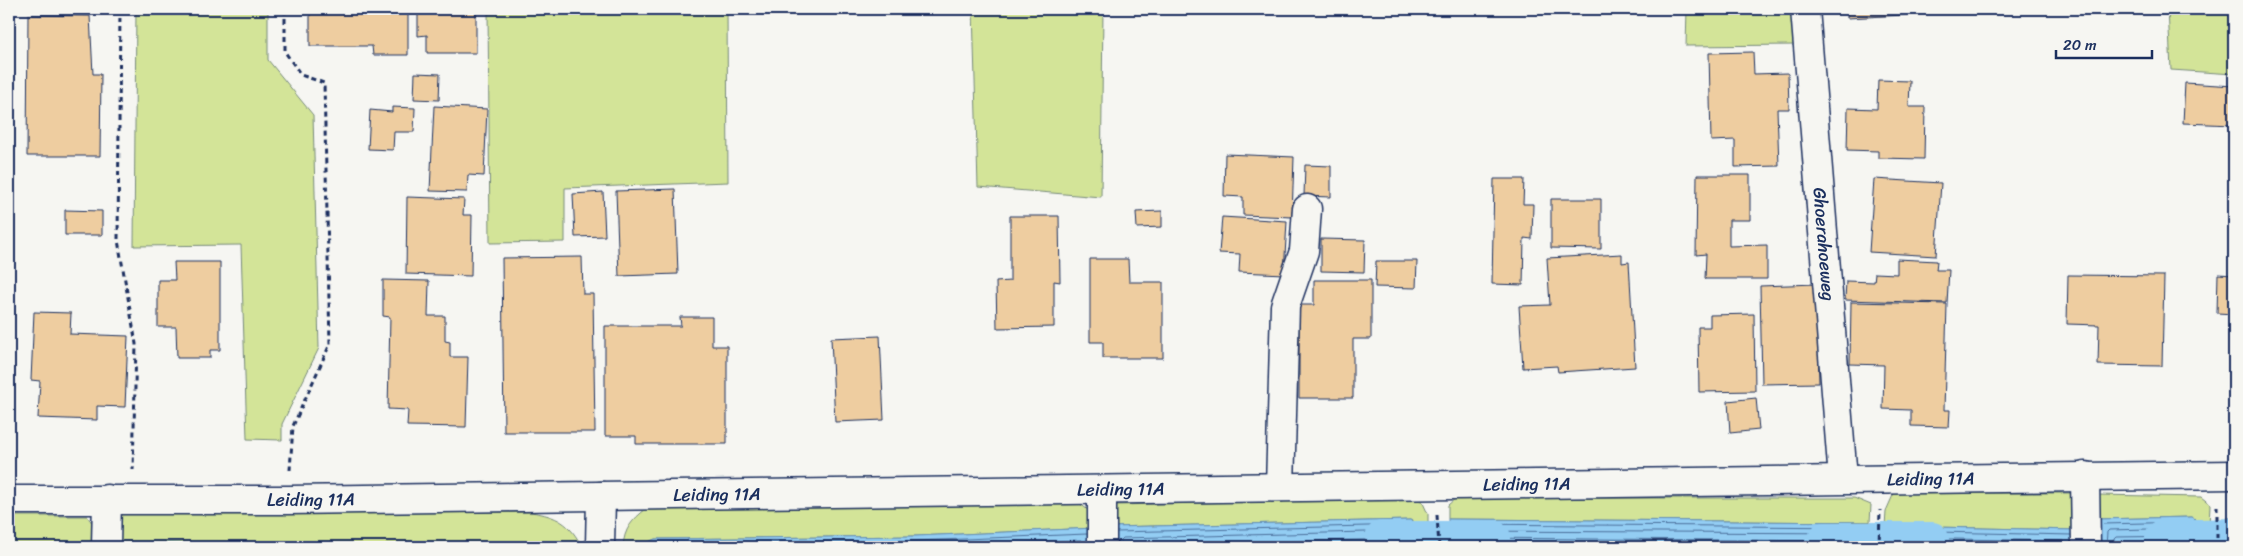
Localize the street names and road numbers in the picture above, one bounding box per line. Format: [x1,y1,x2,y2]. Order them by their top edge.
street label: Ghoerahoeweg [1803,186,1845,302]
street label: Leiding 11A [1887,462,1975,495]
street label: Leiding 11A [1483,468,1571,501]
street label: Leiding 11A [1077,473,1165,506]
street label: Leiding 11A [673,478,761,511]
street label: Leiding 11A [267,483,355,516]

